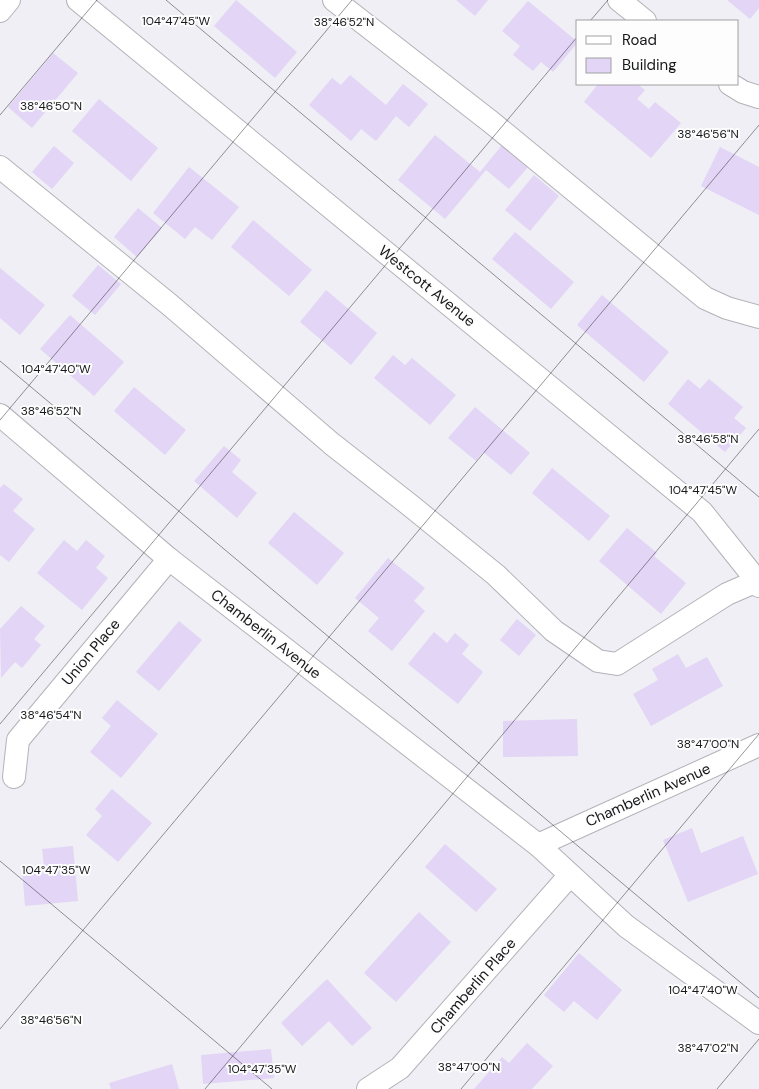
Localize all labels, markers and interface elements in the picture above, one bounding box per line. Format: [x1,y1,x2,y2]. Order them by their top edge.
text: 104°47'45"W [142,13,210,29]
text: 38°46'52"N [314,14,374,30]
legend [576,20,739,85]
text: Road [622,30,657,50]
text: Building [622,55,677,75]
text: 38°46'50"N [20,98,82,114]
text: 38°46'56"N [677,126,739,142]
street label: Westcott Avenue [374,241,480,331]
text: 104°47'40"W [21,361,91,377]
text: 38°46'52"N [21,403,81,419]
text: 38°46'58"N [677,431,739,447]
text: 104°47'45"W [669,482,737,498]
street label: Chamberlin Avenue [207,585,325,683]
street label: Union Place [57,615,125,689]
text: 38°46'54"N [20,707,82,723]
text: 38°47'00"N [677,736,739,752]
street label: Chamberlin Avenue [582,758,714,832]
text: 104°47'35"W [22,862,91,878]
street label: Chamberlin Place [426,934,520,1038]
text: 104°47'40"W [668,982,738,998]
text: 38°46'56"N [20,1012,82,1028]
text: 38°47'02"N [677,1040,739,1056]
text: 38°47'00"N [438,1059,500,1075]
text: 104°47'35"W [228,1061,297,1077]

